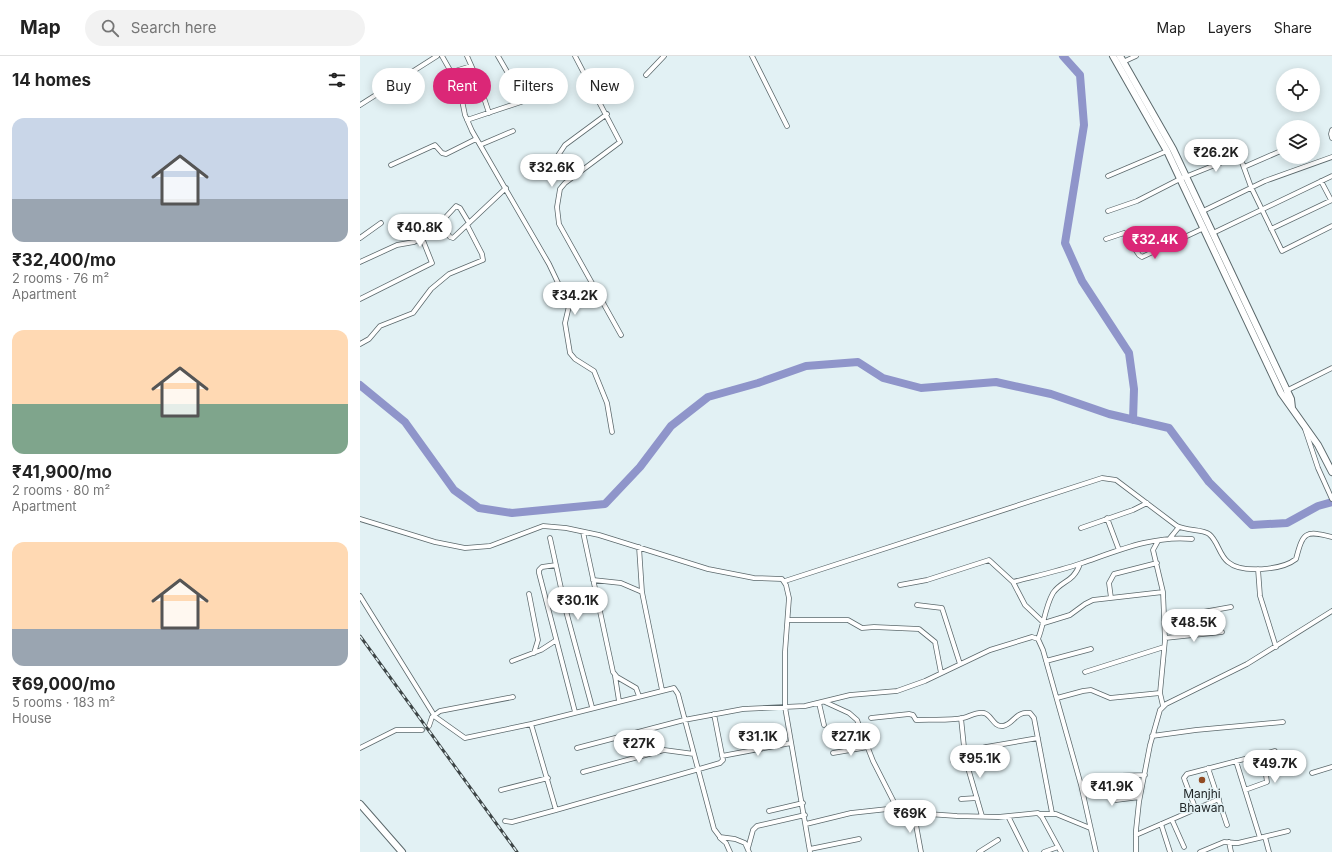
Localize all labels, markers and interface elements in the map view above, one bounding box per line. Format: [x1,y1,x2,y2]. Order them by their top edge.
search box [85,10,365,46]
text: Map [20,16,61,39]
icon: search [99,17,121,39]
text: Search here [131,18,216,37]
text: Map [1157,19,1186,36]
text: Layers [1208,19,1252,36]
text: Share [1274,19,1312,36]
chip: Buy [372,68,425,104]
chip: Rent [433,68,491,104]
chip: Filters [499,68,568,104]
chip: New [576,68,634,104]
map controls [1276,68,1320,164]
button: locate [1276,68,1320,112]
icon: filters [326,69,348,91]
text: 14 homes [12,70,91,90]
button: layers [1276,120,1320,164]
pin: ₹26.2K [1183,139,1249,173]
icon: home [144,144,216,216]
text: ₹26.2K [1193,144,1239,160]
pin: ₹32.6K [519,154,585,188]
text: ₹32.6K [529,159,575,175]
pin: ₹40.8K [387,214,453,248]
text: ₹40.8K [397,219,443,235]
pin: ₹32.4K [1122,226,1188,260]
text: ₹32.4K [1132,231,1178,247]
text: ₹32,400/mo [12,250,116,270]
text: 2 rooms · 76 m² [12,270,109,286]
pin: ₹34.2K [542,282,608,316]
text: Apartment [12,286,77,302]
text: ₹34.2K [552,287,598,303]
icon: home [144,356,216,428]
text: ₹41,900/mo [12,462,112,482]
text: 2 rooms · 80 m² [12,482,110,498]
text: Apartment [12,498,77,514]
icon: home [144,568,216,640]
pin: ₹30.1K [545,587,611,621]
text: ₹30.1K [557,592,599,608]
pin: ₹48.5K [1161,609,1227,643]
text: ₹48.5K [1171,614,1217,630]
text: ₹69,000/mo [12,674,115,694]
text: 5 rooms · 183 m² [12,694,115,710]
text: House [12,710,52,726]
pin: ₹31.1K [725,723,791,757]
pin: ₹27.1K [818,723,884,757]
text: ₹31.1K [738,728,778,744]
text: ₹27.1K [831,728,871,744]
pin: ₹27K [615,730,663,764]
text: ₹27K [623,735,655,751]
pin: ₹95.1K [947,745,1013,779]
text: ₹95.1K [959,750,1001,766]
pin: ₹49.7K [1242,750,1308,784]
text: ₹49.7K [1252,755,1298,771]
pin: ₹41.9K [1079,773,1145,807]
marker: Manjhi Bhawan [1197,775,1207,785]
text: ₹41.9K [1090,778,1134,794]
place label: Manjhi Bhawan [1179,786,1225,815]
pin: ₹69K [886,800,934,834]
text: ₹69K [893,805,927,821]

